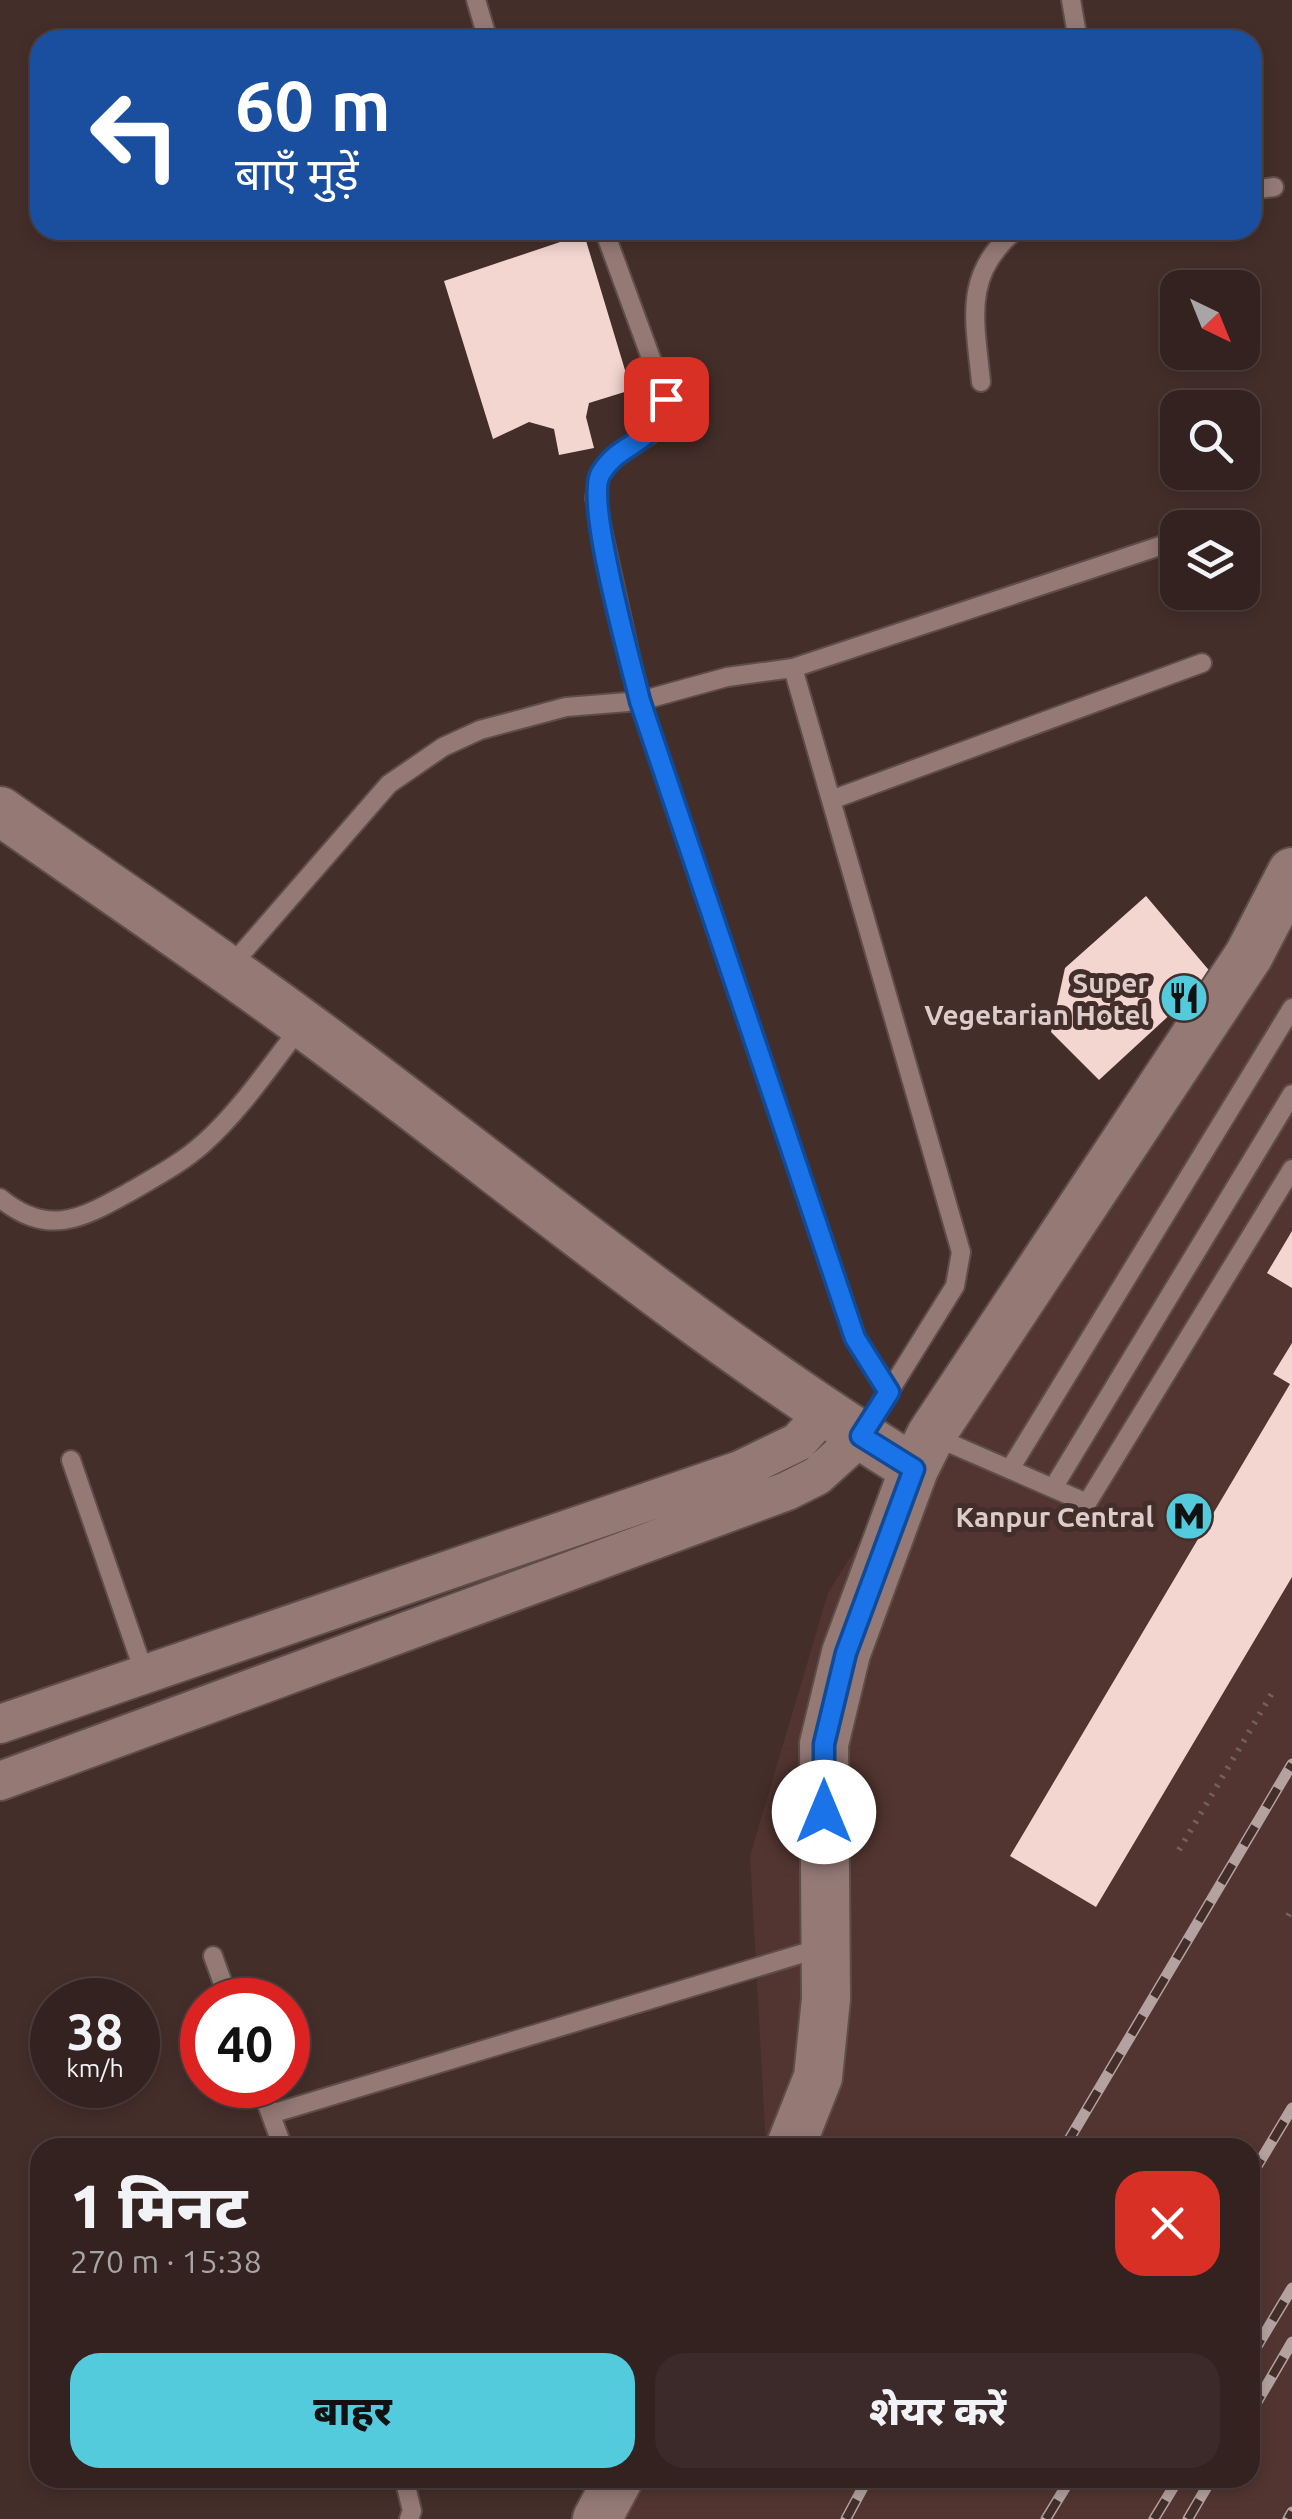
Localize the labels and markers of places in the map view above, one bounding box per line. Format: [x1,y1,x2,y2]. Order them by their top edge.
pin [624,357,709,442]
place label: Super Vegetarian Hotel [924,967,1149,1030]
restaurant icon: Super Vegetarian Hotel [1158,972,1210,1024]
metro station icon: Kanpur Central [1163,1490,1215,1542]
place label: Kanpur Central [956,1501,1154,1532]

